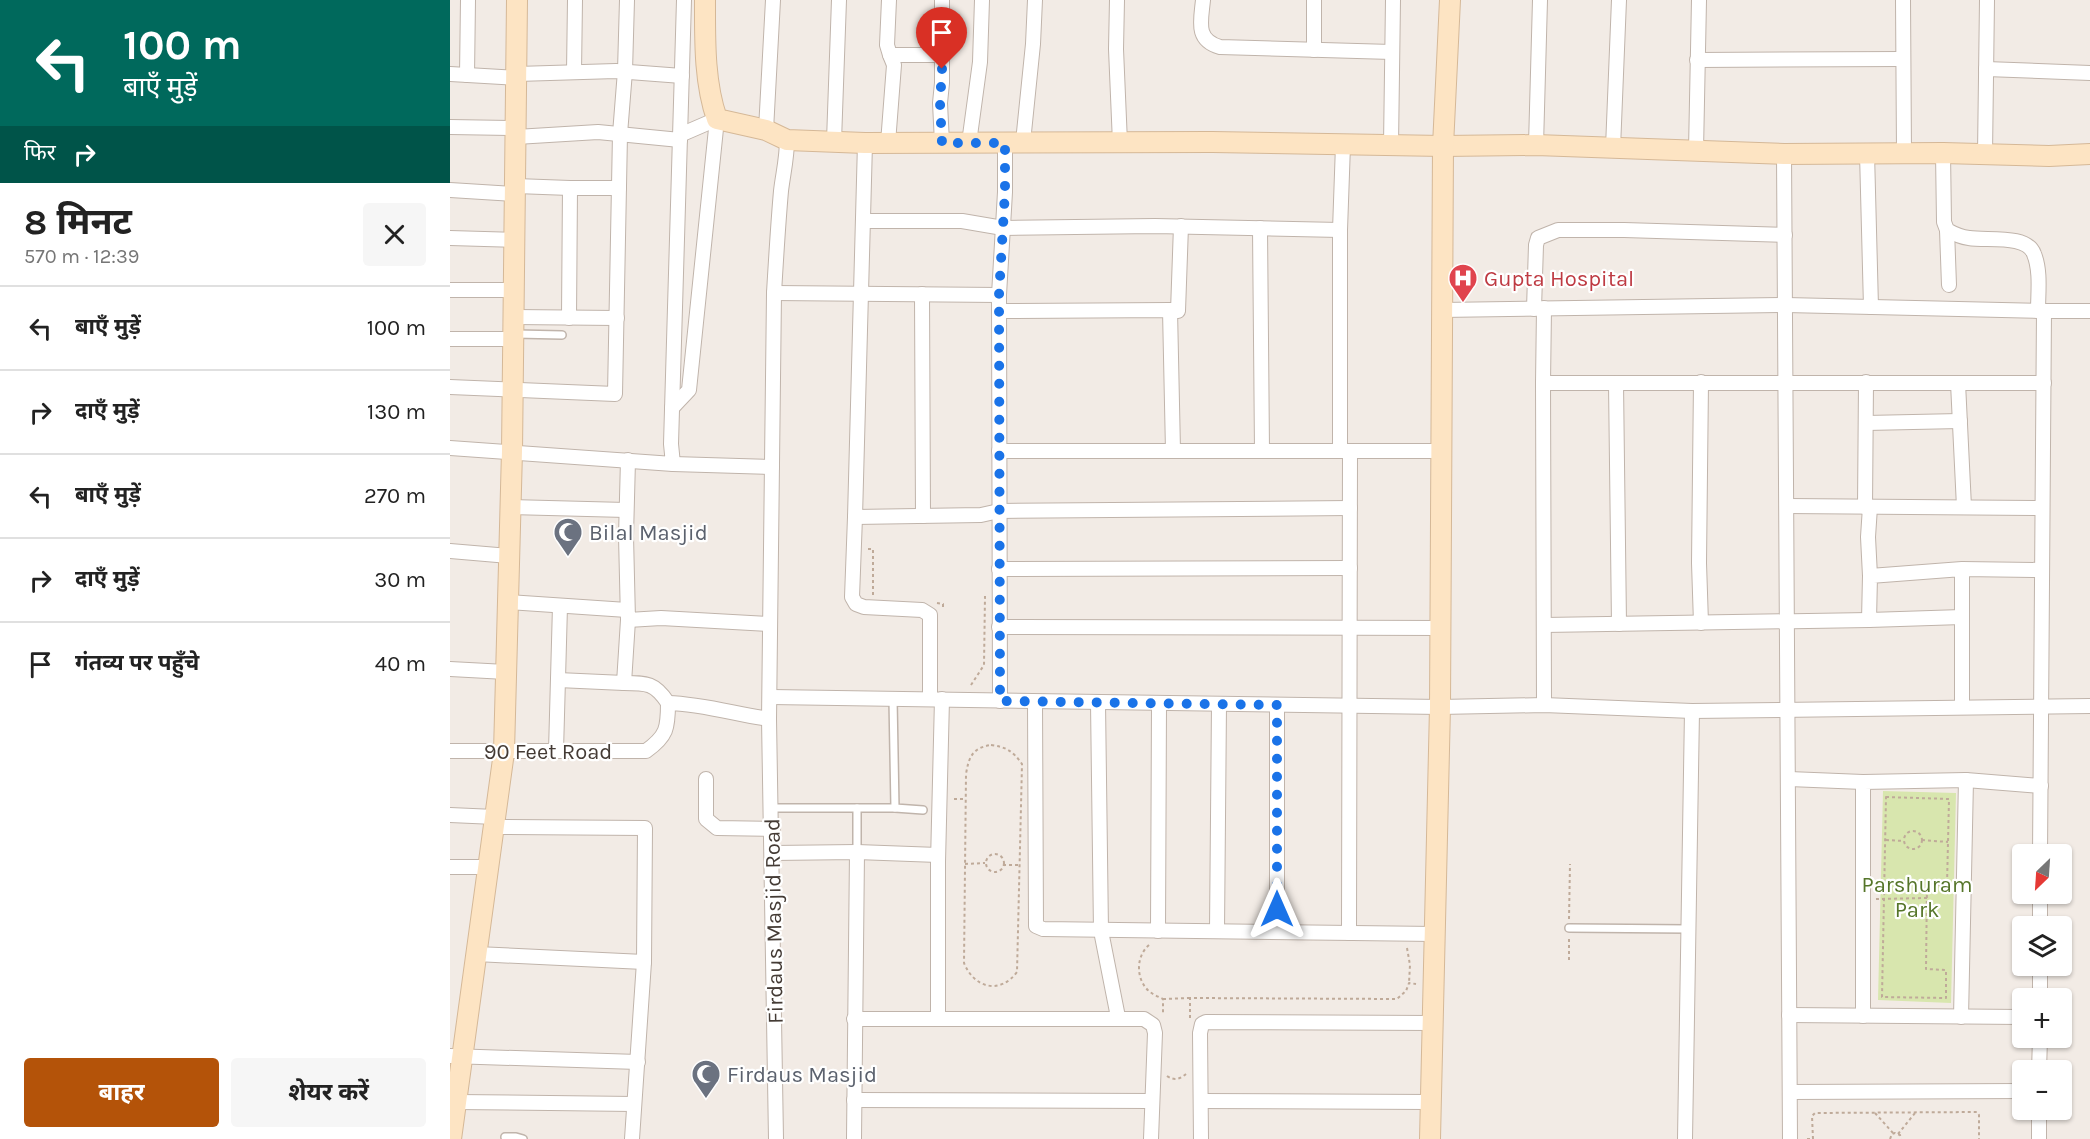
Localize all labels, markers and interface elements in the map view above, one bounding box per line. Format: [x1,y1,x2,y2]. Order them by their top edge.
pin [916,7,967,69]
icon: arrive [925,16,958,49]
text: 100 m [123,20,242,70]
icon: left [24,24,102,102]
text: बाएँ मुड़ें [123,71,197,103]
icon: right [68,138,101,171]
text: फिर [24,140,56,166]
text: 8 मिनट [24,201,132,243]
button: close [363,203,426,266]
text: 570 m · 12:39 [24,245,139,268]
hospital icon: Gupta Hospital [1447,262,1479,304]
place label: Gupta Hospital [1484,266,1634,292]
icon: left [24,312,57,345]
text: बाएँ मुड़ें [75,314,141,340]
text: 100 m [367,315,426,341]
icon: right [24,396,57,429]
text: दाएँ मुड़ें [75,398,140,424]
text: 130 m [367,399,426,425]
icon: left [24,480,57,513]
text: बाएँ मुड़ें [75,482,141,508]
text: 270 m [364,483,426,509]
mosque icon: Bilal Masjid [552,516,584,558]
place label: Bilal Masjid [589,520,708,546]
icon: right [24,564,57,597]
text: दाएँ मुड़ें [75,566,140,592]
text: 30 m [374,567,426,593]
icon: arrive [24,648,57,681]
text: गंतव्य पर पहुँचे [75,650,199,676]
text: 40 m [375,651,426,677]
street label: 90 Feet Road [484,739,612,765]
street label: Firdaus Masjid Road [759,818,789,1024]
north arrow [2012,844,2072,904]
map controls [2012,844,2072,1120]
park label: Parshuram Park [1861,872,1973,923]
position arrow [1245,877,1309,941]
button: layers [2012,916,2072,976]
button: + [2012,988,2072,1048]
button: बाहर [24,1058,219,1127]
button: शेयर करें [231,1058,426,1127]
mosque icon: Firdaus Masjid [690,1058,722,1100]
button: − [2012,1060,2072,1120]
place label: Firdaus Masjid [727,1062,877,1088]

